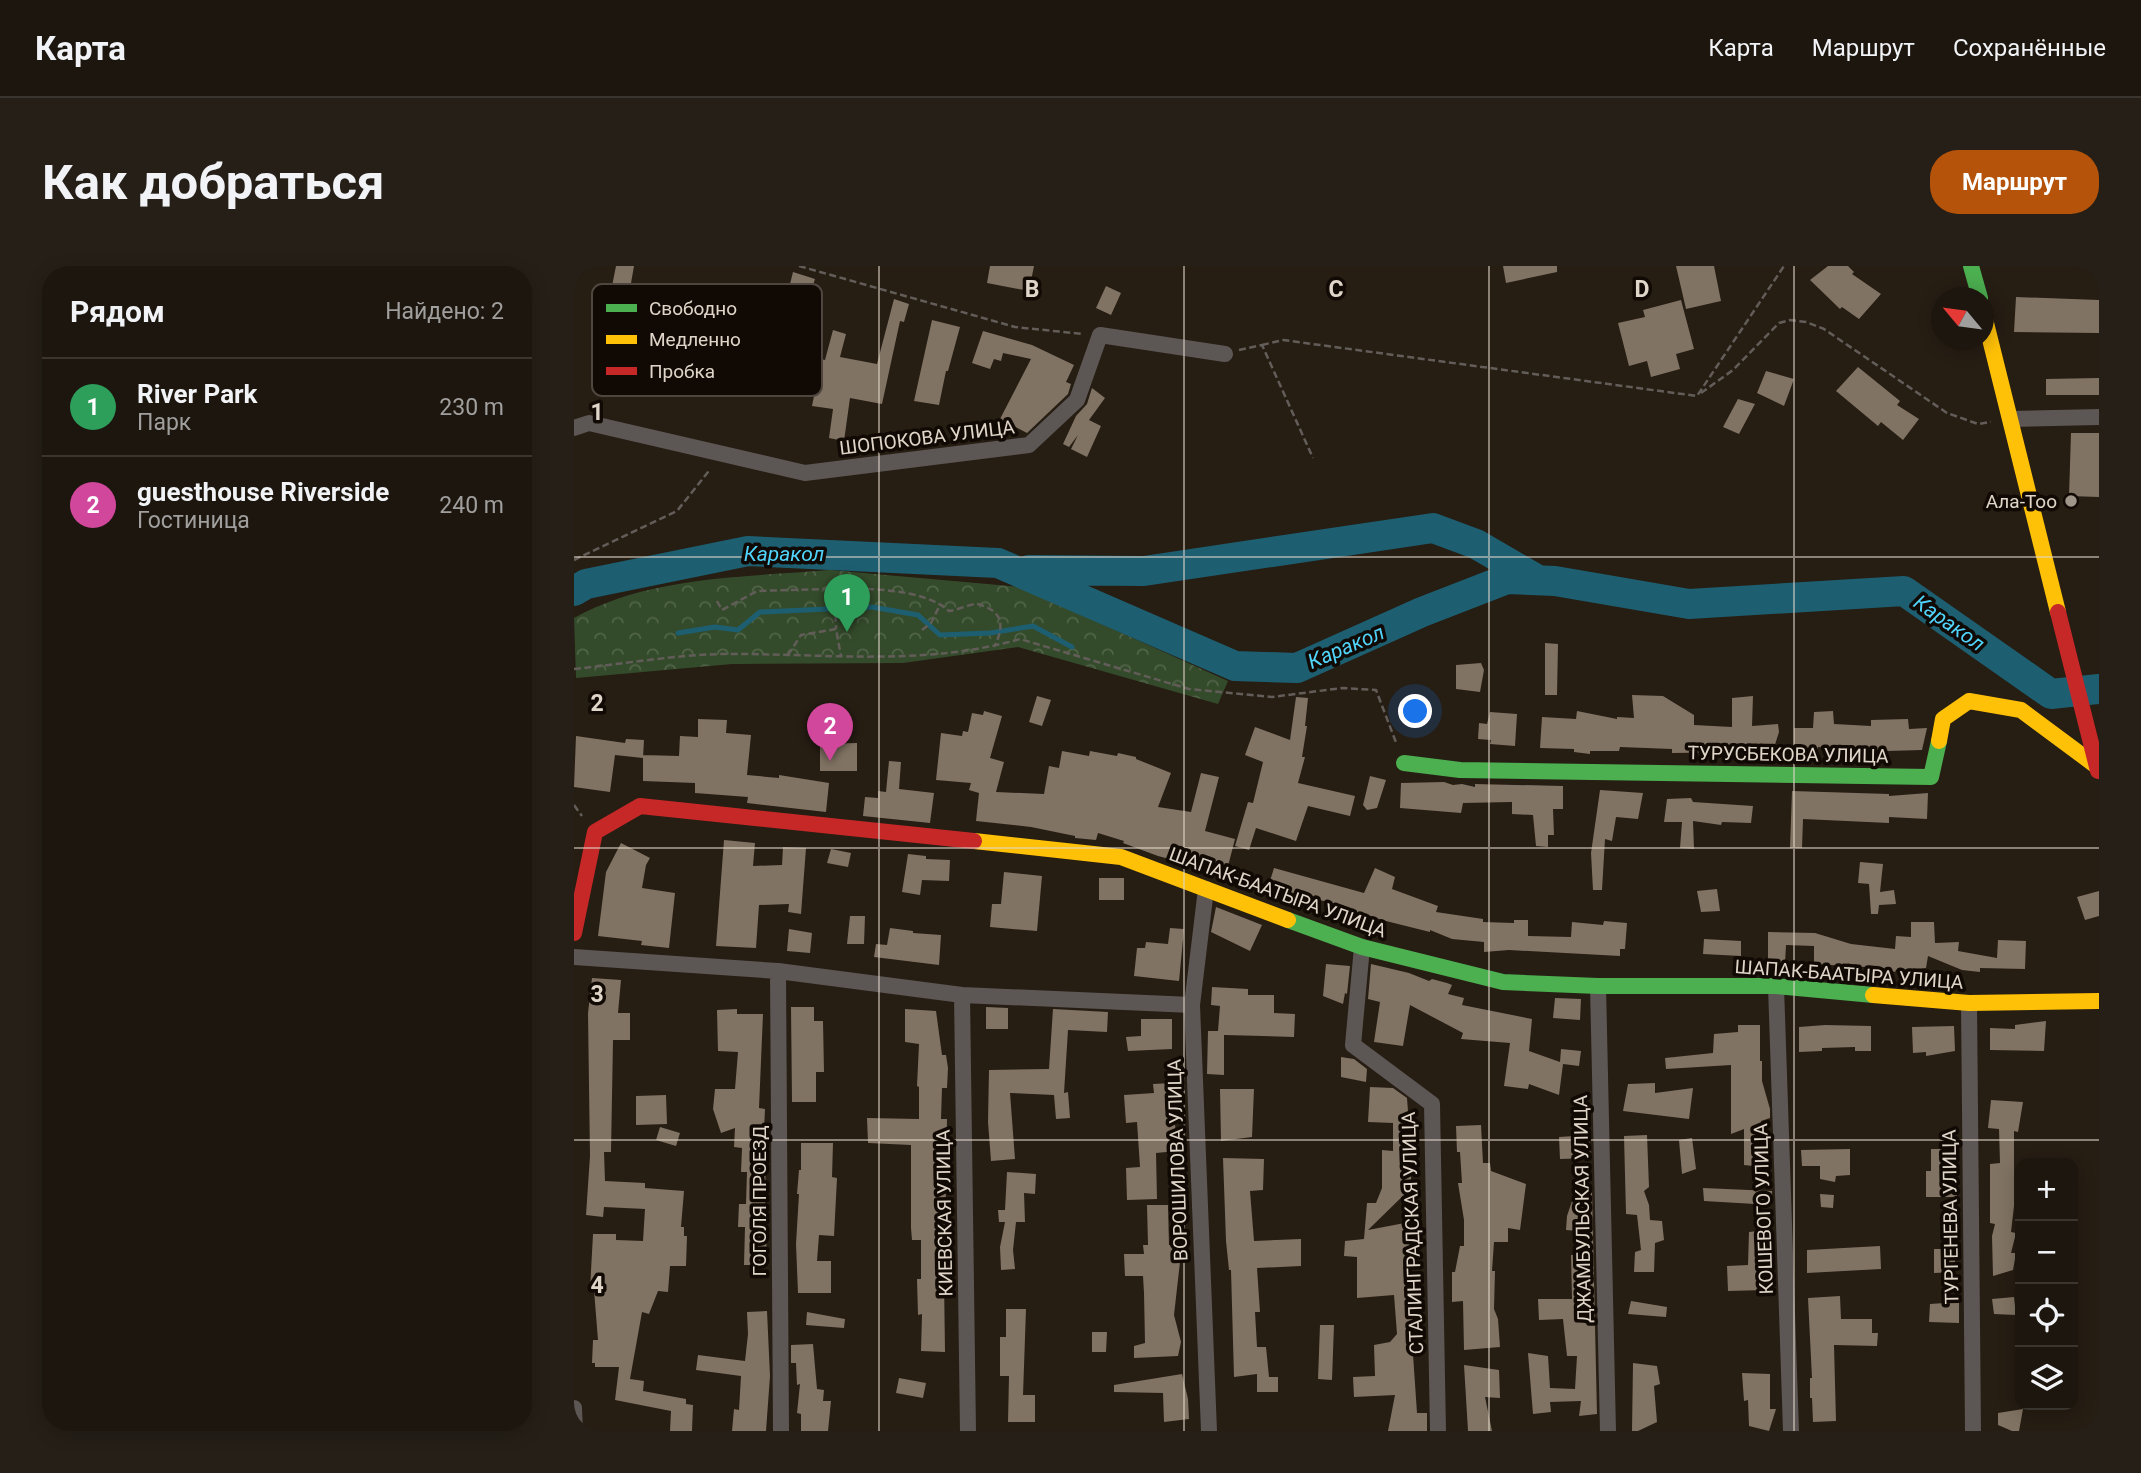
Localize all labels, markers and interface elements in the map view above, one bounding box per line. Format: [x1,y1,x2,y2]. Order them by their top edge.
text: Карта [35,29,126,68]
text: Карта [1708,34,1774,62]
text: Маршрут [1812,34,1915,62]
text: Сохранённые [1953,34,2106,62]
button: Маршрут [1930,150,2099,214]
text: Как добраться [42,154,384,211]
text: B [1025,276,1039,303]
text: C [1328,276,1344,303]
text: D [1635,276,1649,303]
legend [592,284,822,396]
north arrow [1931,287,1994,350]
text: Рядом [70,294,165,329]
text: Свободно [649,297,737,320]
text: Найдено: 2 [385,298,504,325]
text: Медленно [649,328,741,351]
text: Пробка [649,360,715,383]
text: River Park [137,379,258,409]
text: 1 [86,394,100,421]
text: 230 m [439,394,504,421]
text: 1 [590,399,604,426]
text: Парк [137,409,191,436]
street label: ШОПОКОВА УЛИЦА [838,415,1017,460]
text: guesthouse Riverside [137,477,389,507]
place label: Ала-Тоо [1986,490,2057,513]
text: 2 [86,492,100,519]
text: 240 m [439,492,504,519]
marker: Ала-Тоо [2063,493,2079,509]
text: Гостиница [137,507,250,534]
water label: Каракол [744,542,825,566]
pin: 1 [824,574,870,632]
water label: Каракол [1909,590,1989,656]
water label: Каракол [1304,620,1388,674]
text: 2 [590,690,604,717]
your location [1398,694,1432,728]
pin: 2 [807,703,853,761]
street label: ТУРУСБЕКОВА УЛИЦА [1687,741,1889,768]
street label: ШАПАК-БААТЫРА УЛИЦА [1166,842,1390,943]
street label: ШАПАК-БААТЫРА УЛИЦА [1734,955,1965,994]
text: 3 [590,981,604,1008]
street label: ВОРОШИЛОВА УЛИЦА [1162,1058,1193,1261]
street label: ДЖАМБУЛЬСКАЯ УЛИЦА [1569,1094,1596,1323]
street label: СТАЛИНГРАДСКАЯ УЛИЦА [1397,1111,1428,1355]
street label: КОШЕВОГО УЛИЦА [1749,1122,1778,1295]
street label: ГОГОЛЯ ПРОЕЗД [748,1126,771,1277]
street label: КИЕВСКАЯ УЛИЦА [932,1129,957,1297]
street label: ТУРГЕНЕВА УЛИЦА [1937,1129,1964,1305]
map controls [2015,1158,2078,1410]
button: + [2015,1158,2078,1221]
button: − [2015,1221,2078,1284]
text: 4 [590,1272,604,1299]
button: locate [2015,1284,2078,1347]
button: layers [2015,1347,2078,1410]

